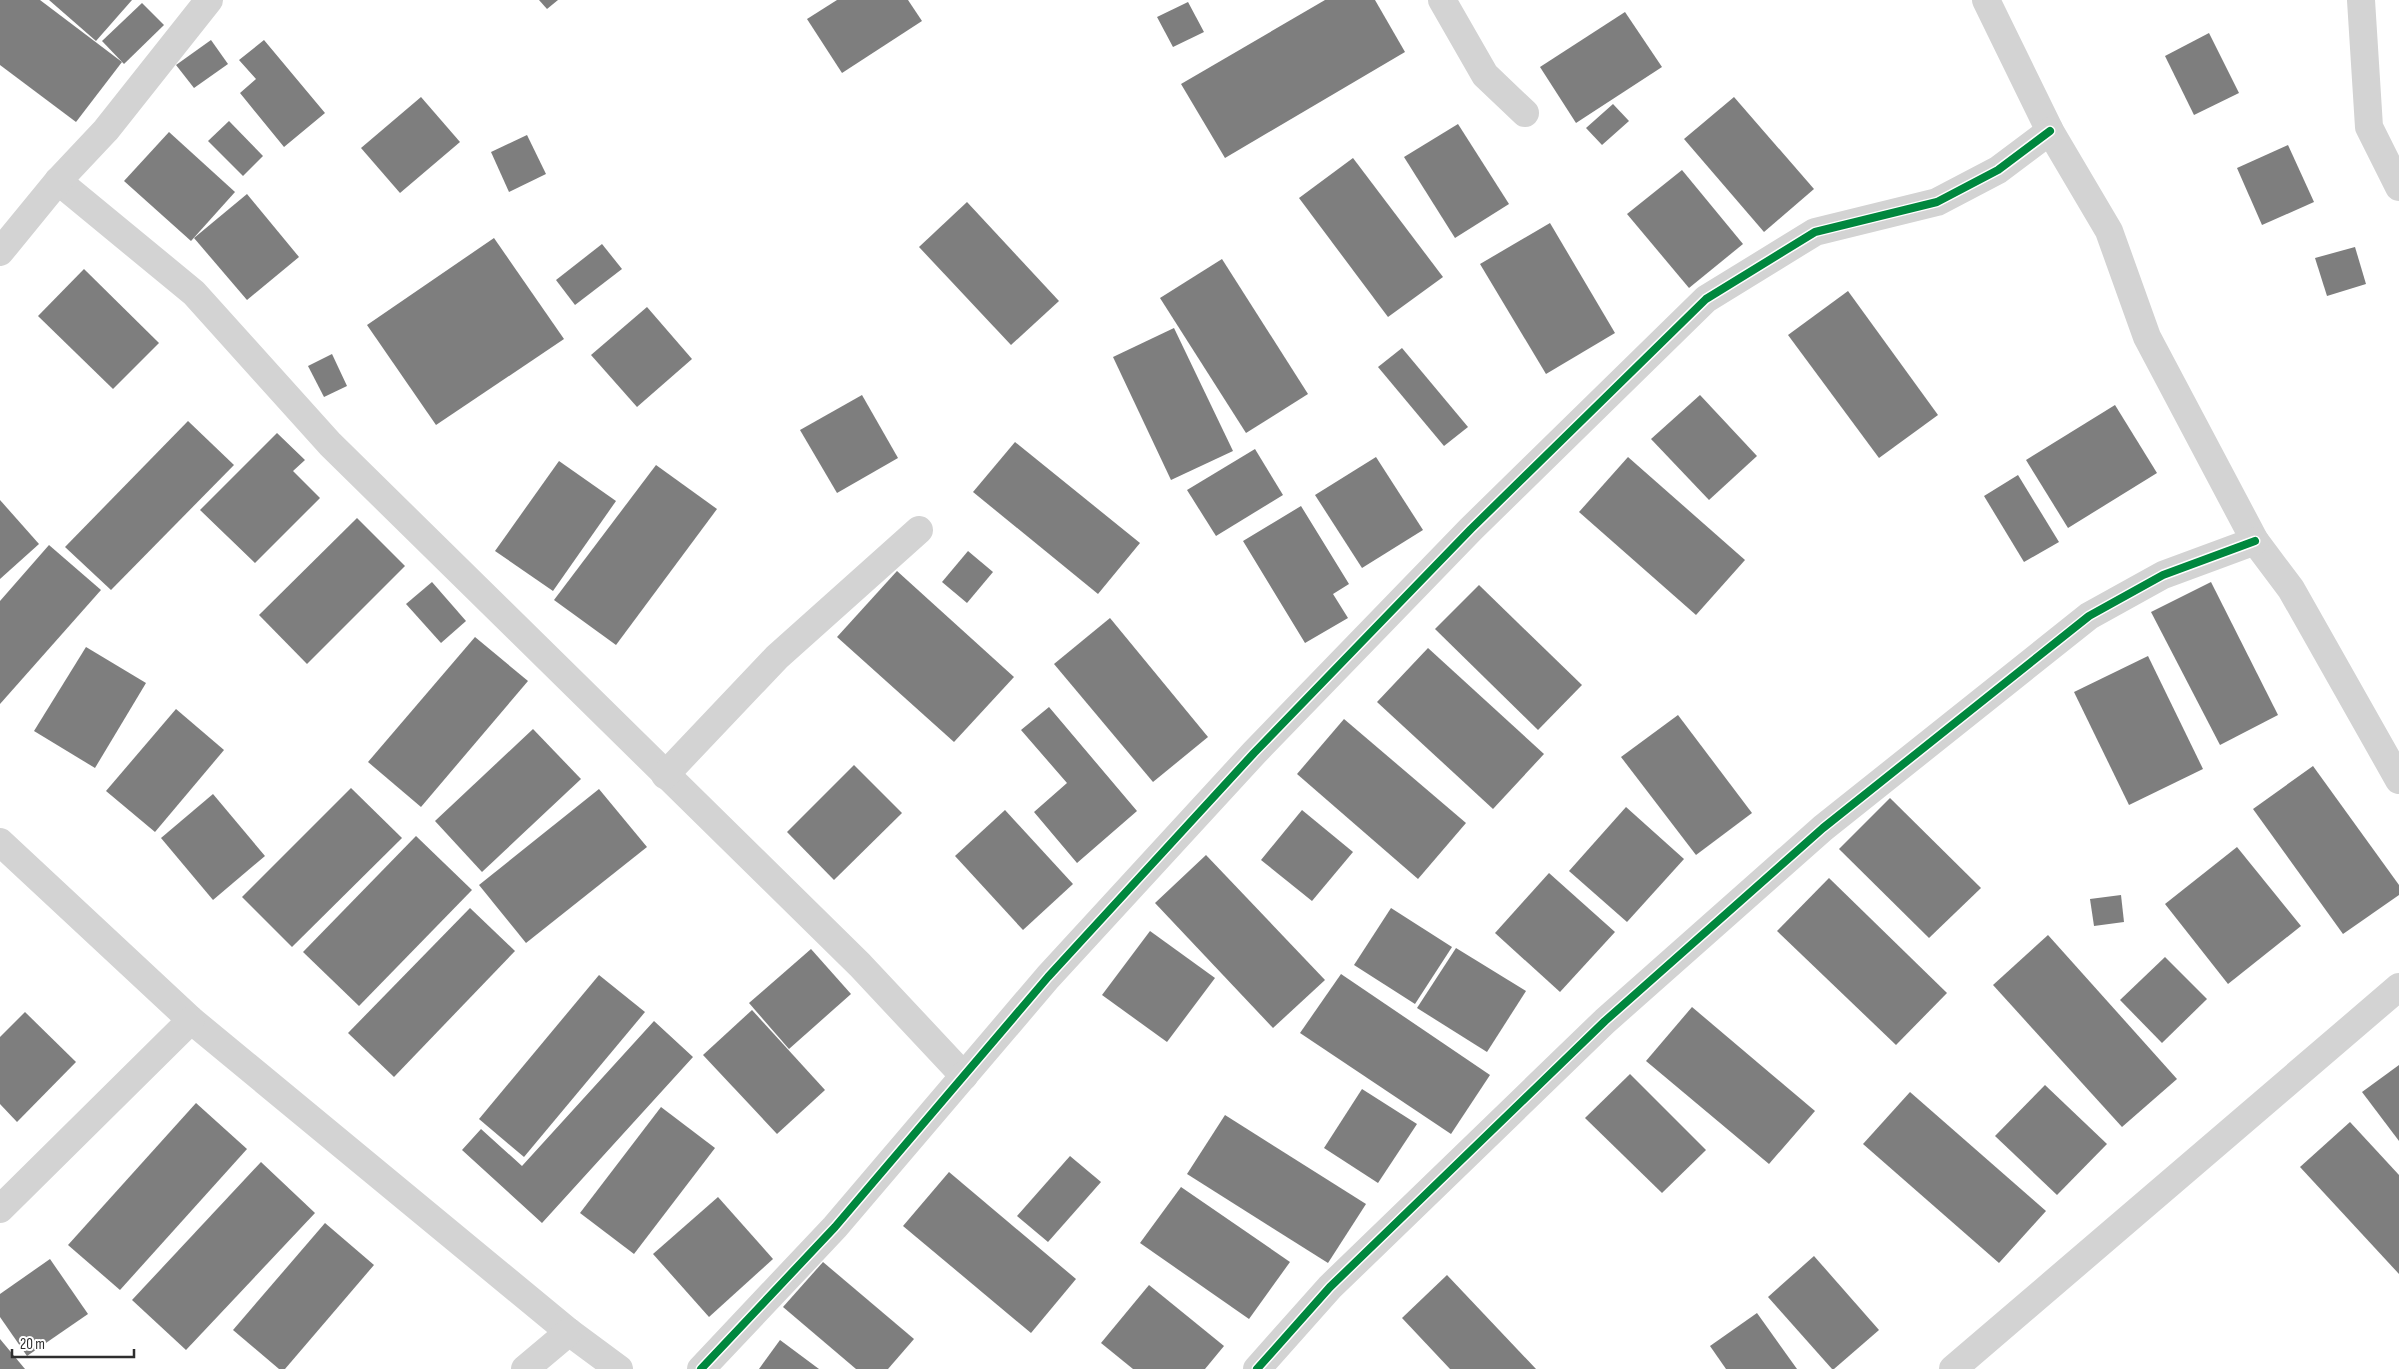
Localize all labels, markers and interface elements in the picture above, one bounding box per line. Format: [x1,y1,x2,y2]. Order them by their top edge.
scale bar [12,1326,135,1358]
text: 20 m [20,1335,45,1354]

